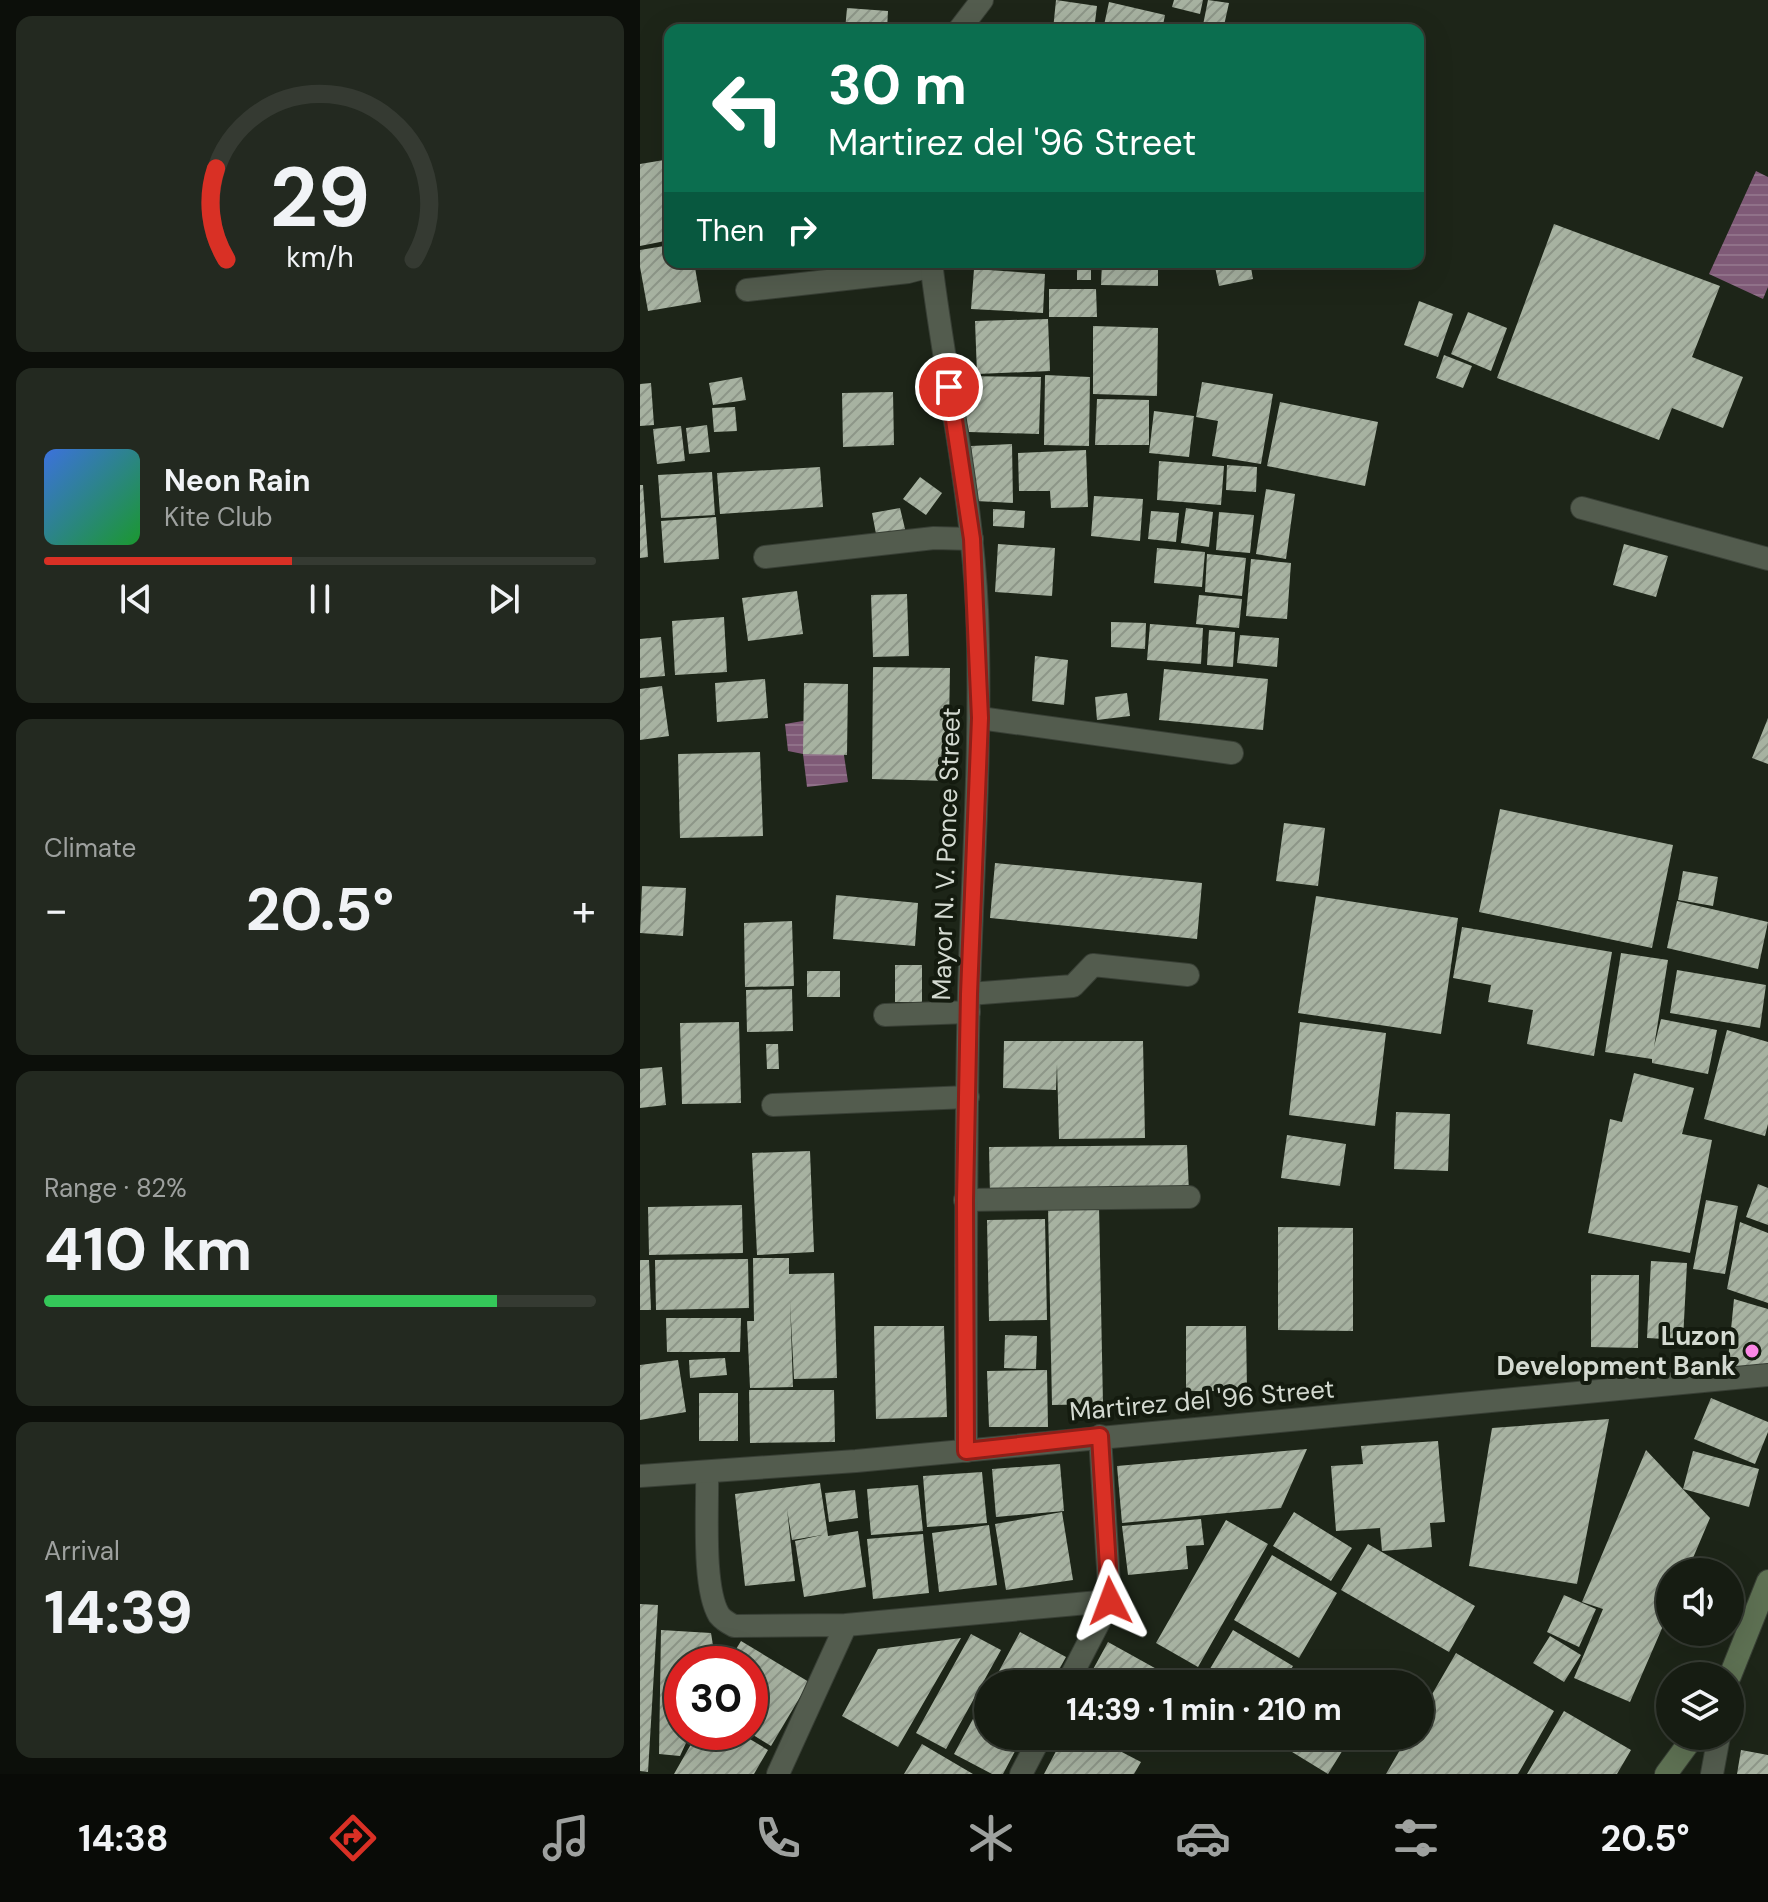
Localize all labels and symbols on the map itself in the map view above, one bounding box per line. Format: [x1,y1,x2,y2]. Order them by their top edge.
pin [915,353,983,421]
street label: Mayor N. V. Ponce Street [924,707,968,1001]
place label: Luzon Development Bank [1496,1319,1736,1383]
marker: Luzon Development Bank [1743,1342,1761,1360]
street label: Martirez del '96 Street [1068,1371,1336,1429]
position arrow [1068,1559,1152,1643]
speed limit sign: 30 [664,1646,768,1750]

